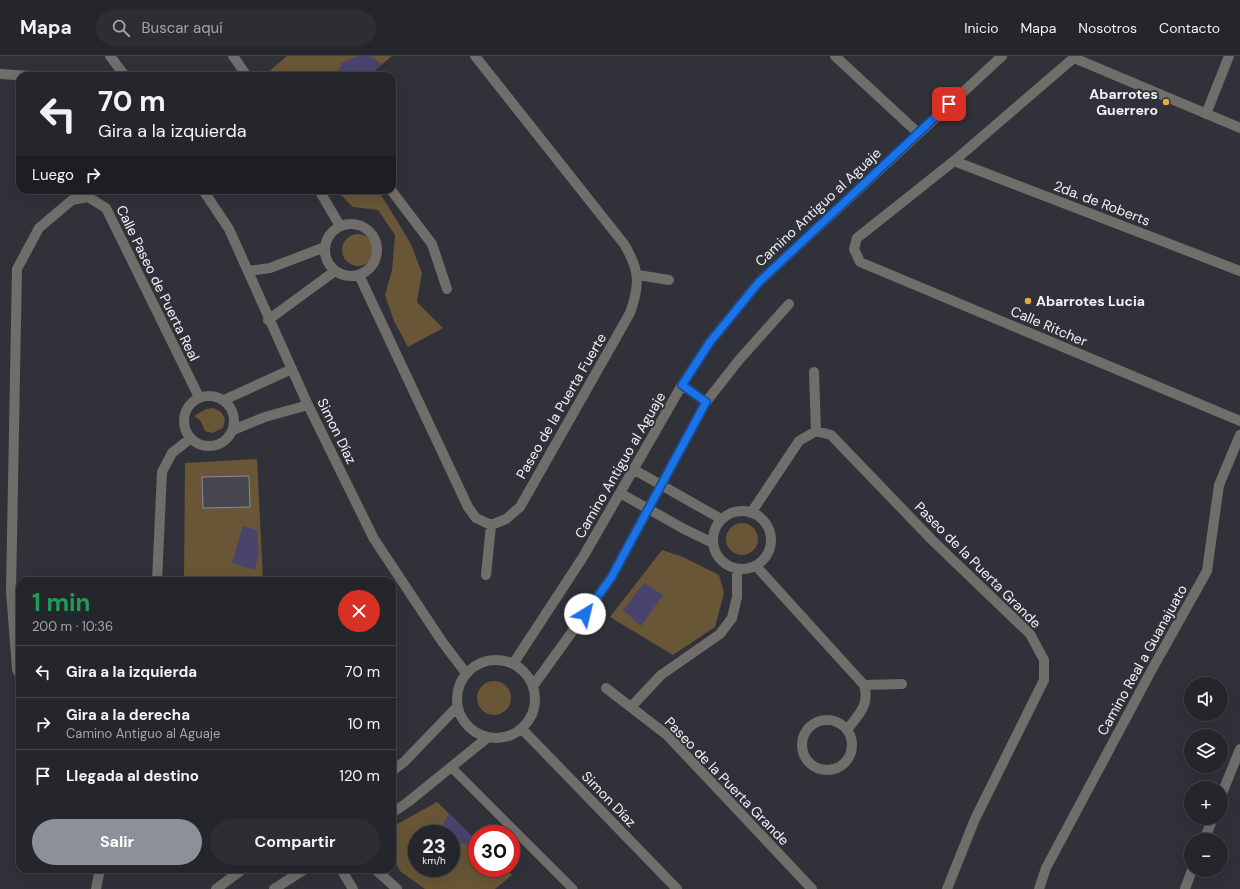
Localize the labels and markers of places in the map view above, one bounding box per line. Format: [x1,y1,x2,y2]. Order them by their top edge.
place label: Abarrotes Guerrero [1089,85,1158,119]
pin [932,87,966,121]
marker: Abarrotes Guerrero [1161,97,1171,107]
place label: Abarrotes Lucia [1036,292,1145,310]
marker: Abarrotes Lucia [1023,296,1033,306]

